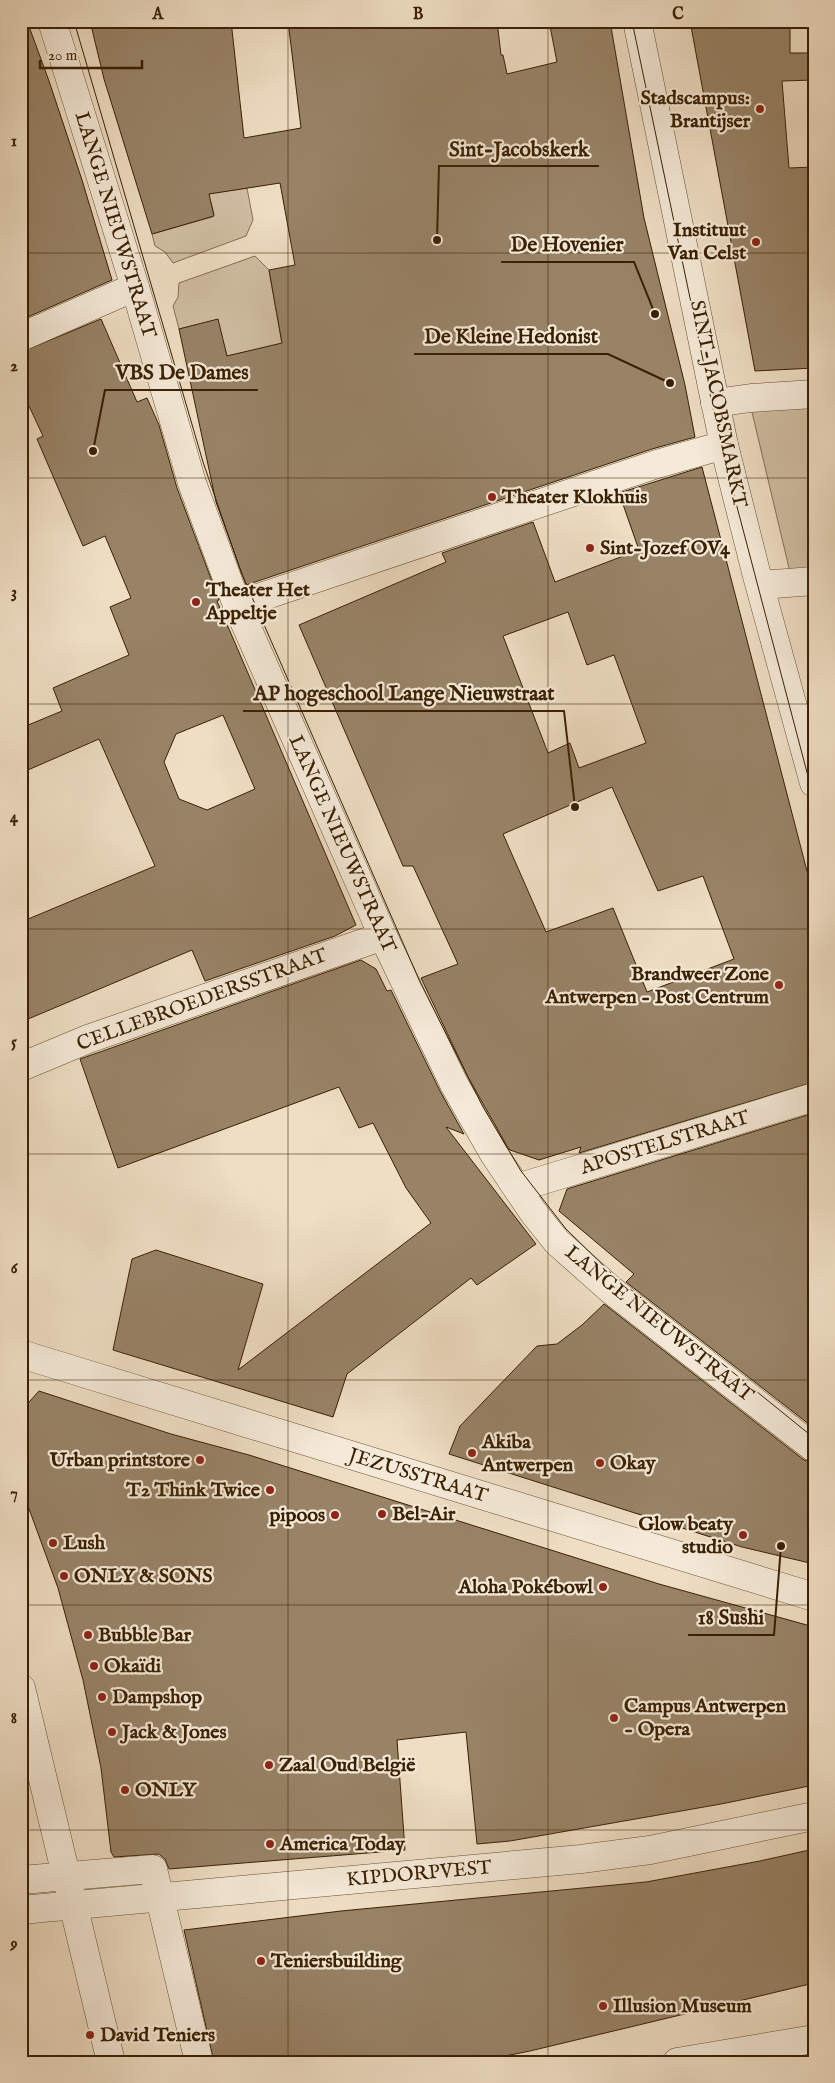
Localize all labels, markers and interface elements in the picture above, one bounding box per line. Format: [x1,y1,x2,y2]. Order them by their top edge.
text: A [152,5,165,25]
text: B [413,5,424,25]
text: C [672,5,684,25]
scale bar [40,38,142,70]
text: 20 m [48,46,78,65]
place label: Stadscampus: Brantijser [640,86,751,134]
marker: Stadscampus: Brantijser [754,103,766,115]
street label: LANGE NIEUWSTRAAT [69,109,161,342]
callout: Sint-Jacobskerk [439,130,599,166]
text: 1 [11,132,17,152]
text: Sint-Jacobskerk [449,137,590,164]
place label: Instituut Van Celst [667,218,746,266]
callout: De Hovenier [501,226,634,262]
text: De Hovenier [511,232,624,259]
marker: Instituut Van Celst [750,236,762,248]
street label: SINT-JACOBSMARKT [684,298,752,510]
callout: De Kleine Hedonist [414,318,608,354]
text: De Kleine Hedonist [424,324,599,351]
callout: VBS De Dames [105,354,258,390]
text: 2 [10,357,18,377]
text: VBS De Dames [114,360,249,387]
place label: Theater Klokhuis [501,485,647,510]
marker: Theater Klokhuis [486,491,498,503]
place label: Sint-Jozef OV4 [600,536,731,561]
marker: Sint-Jozef OV4 [584,542,596,554]
place label: Theater Het Appeltje [205,578,310,626]
text: 3 [11,583,17,603]
marker: Theater Het Appeltje [190,596,202,608]
callout: AP hogeschool Lange Nieuwstraat [243,675,564,711]
text: AP hogeschool Lange Nieuwstraat [252,681,555,708]
street label: LANGE NIEUWSTRAAT [283,731,401,957]
text: 4 [10,808,19,828]
street label: CELLEBROEDERSSTRAAT [73,943,331,1057]
place label: Brandweer Zone Antwerpen - Post Centrum [544,962,770,1010]
marker: Brandweer Zone Antwerpen - Post Centrum [773,979,785,991]
text: 5 [11,1033,17,1053]
street label: APOSTELSTRAAT [576,1105,753,1181]
street label: LANGE NIEUWSTRAAT [560,1240,759,1408]
text: 6 [11,1259,19,1279]
place label: Akiba Antwerpen [481,1430,574,1478]
street label: JEZUSSTRAAT [344,1442,491,1509]
marker: Akiba Antwerpen [466,1447,478,1459]
place label: Urban printstore [49,1448,191,1473]
place label: Okay [610,1451,657,1476]
marker: Urban printstore [194,1454,206,1466]
marker: Okay [594,1457,606,1469]
place label: T2 Think Twice [125,1478,261,1503]
text: 7 [10,1484,18,1504]
marker: T2 Think Twice [264,1484,276,1496]
place label: Bel-Air [392,1502,456,1527]
place label: pipoos [269,1503,325,1528]
marker: Bel-Air [376,1508,388,1520]
marker: pipoos [329,1509,341,1521]
place label: Glow beaty studio [638,1512,734,1560]
marker: Glow beaty studio [737,1529,749,1541]
place label: Lush [63,1531,106,1556]
marker: Lush [47,1537,59,1549]
place label: ONLY & SONS [74,1564,213,1589]
marker: ONLY & SONS [58,1570,70,1582]
place label: Aloha Pokébowl [457,1575,594,1600]
marker: Aloha Pokébowl [597,1581,609,1593]
callout: 18 Sushi [688,1599,774,1635]
text: 18 Sushi [698,1605,765,1632]
place label: Bubble Bar [98,1623,192,1648]
marker: Bubble Bar [82,1629,94,1641]
place label: Okaïdi [104,1654,162,1679]
marker: Okaïdi [88,1660,100,1672]
place label: Dampshop [112,1685,202,1710]
marker: Dampshop [96,1691,108,1703]
place label: Campus Antwerpen - Opera [624,1694,786,1742]
text: 8 [11,1709,17,1729]
marker: Campus Antwerpen - Opera [608,1712,620,1724]
place label: Jack & Jones [119,1720,227,1745]
marker: Jack & Jones [106,1726,118,1738]
place label: Zaal Oud België [279,1753,416,1778]
marker: Zaal Oud België [263,1759,275,1771]
place label: ONLY [135,1778,197,1803]
marker: ONLY [119,1784,131,1796]
place label: America Today [279,1832,406,1857]
marker: America Today [264,1838,276,1850]
street label: KIPDORPVEST [345,1855,493,1893]
text: 9 [10,1935,18,1955]
place label: Teniersbuilding [270,1949,403,1974]
marker: Teniersbuilding [255,1955,267,1967]
place label: Illusion Museum [613,1994,752,2019]
marker: Illusion Museum [597,2000,609,2012]
place label: David Teniers [100,2023,215,2048]
marker: David Teniers [84,2029,96,2041]

